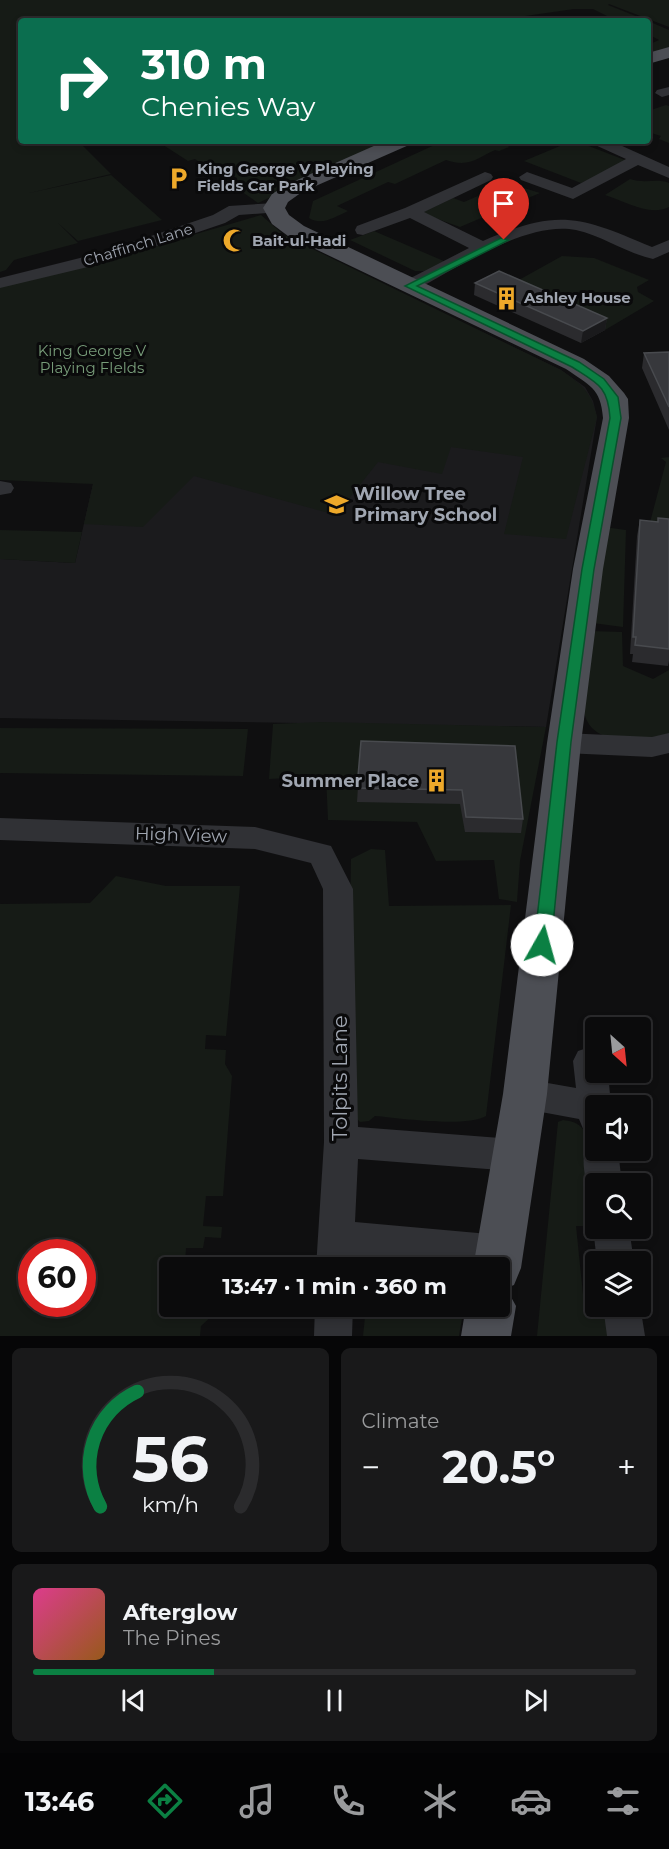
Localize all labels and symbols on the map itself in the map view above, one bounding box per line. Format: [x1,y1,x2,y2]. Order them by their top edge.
place label: King George V Playing Fields Car Park [197,159,374,195]
parking icon: King George V Playing Fields Car Park [166,165,192,191]
pin [478,178,529,240]
street label: Chaffinch Lane [81,219,195,270]
mosque icon: Bait-ul-Hadi [221,228,247,254]
place label: Bait-ul-Hadi [252,231,346,250]
building icon: Ashley House [493,285,519,311]
place label: Ashley House [523,288,631,307]
park label: King George V Playing FIelds [38,341,147,377]
place label: Willow Tree Primary School [354,483,497,526]
school or university icon: Willow Tree Primary School [323,491,349,517]
building icon: Summer Place [424,768,450,794]
place label: Summer Place [281,770,419,792]
street label: High View [134,822,228,848]
position arrow [510,913,574,977]
street label: Tolpits Lane [327,1015,352,1141]
north arrow [585,1017,651,1083]
speed limit sign: 60 [18,1239,96,1317]

